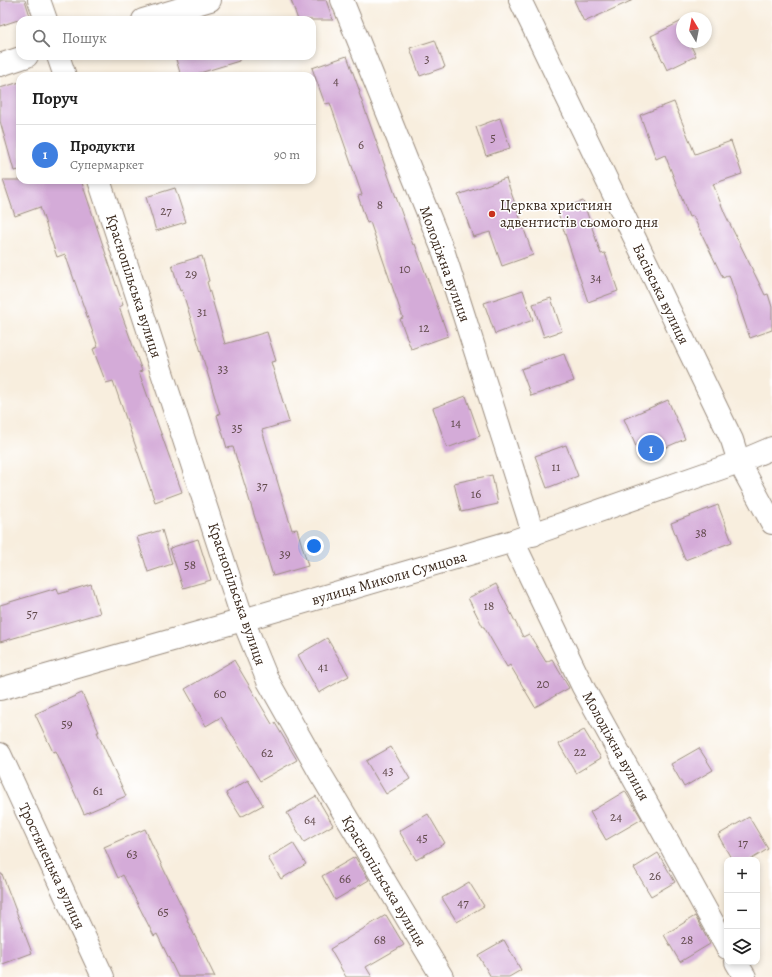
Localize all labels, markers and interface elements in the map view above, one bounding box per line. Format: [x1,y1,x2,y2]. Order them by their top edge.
north arrow [676,12,712,48]
search box [16,16,316,60]
icon: search [30,27,52,49]
text: Пошук [62,28,107,48]
house number: 3 [424,50,430,67]
house number: 4 [333,72,339,89]
text: Поруч [32,87,78,110]
house number: 5 [490,129,496,146]
text: Продукти [70,136,135,156]
house number: 6 [358,136,364,153]
text: 1 [43,146,47,163]
text: 90 m [274,146,300,163]
text: Супермаркет [70,156,144,173]
place label: Церква християн адвентистів сьомого дня [500,195,658,232]
house number: 8 [377,196,383,213]
house number: 27 [160,202,172,219]
street label: Молодіжна вулиця [415,203,475,325]
marker: Церква християн адвентистів сьомого дня [487,209,497,219]
street label: Краснопільська вулиця [101,212,167,360]
street label: Басівська вулиця [628,240,694,348]
house number: 10 [399,260,411,277]
house number: 29 [185,265,197,282]
house number: 34 [590,269,602,286]
house number: 31 [197,303,207,320]
house number: 12 [419,319,429,336]
house number: 33 [218,360,228,377]
house number: 14 [451,414,461,431]
house number: 35 [232,419,243,436]
pin: 1 [638,433,664,463]
house number: 11 [552,458,561,475]
house number: 37 [257,477,268,494]
house number: 16 [471,485,481,502]
street label: Краснопільська вулиця [203,520,271,668]
house number: 38 [695,524,707,541]
your location [304,536,324,556]
house number: 39 [279,545,291,562]
street label: вулиця Миколи Сумцова [309,546,469,610]
house number: 58 [184,556,196,573]
house number: 18 [484,597,494,614]
house number: 57 [26,605,38,622]
house number: 41 [318,658,329,675]
house number: 20 [536,675,550,692]
house number: 60 [214,685,227,702]
street label: Молодіжна вулиця [578,688,654,804]
house number: 59 [61,715,73,732]
house number: 22 [574,743,586,760]
house number: 62 [261,744,273,761]
house number: 43 [382,762,394,779]
house number: 61 [93,782,104,799]
street label: Тростянецька вулиця [14,800,90,932]
house number: 24 [610,808,622,825]
house number: 64 [304,811,316,828]
street label: Краснопільська вулиця [337,812,431,950]
house number: 45 [416,829,428,846]
house number: 17 [738,834,748,851]
house number: 63 [126,845,138,862]
map controls [724,857,760,965]
button: + [724,857,760,893]
house number: 26 [649,867,661,884]
house number: 66 [339,870,351,887]
button: − [724,893,760,929]
house number: 47 [457,894,469,911]
house number: 65 [157,903,169,920]
button: layers [724,929,760,965]
house number: 68 [374,931,386,948]
house number: 28 [681,931,693,948]

